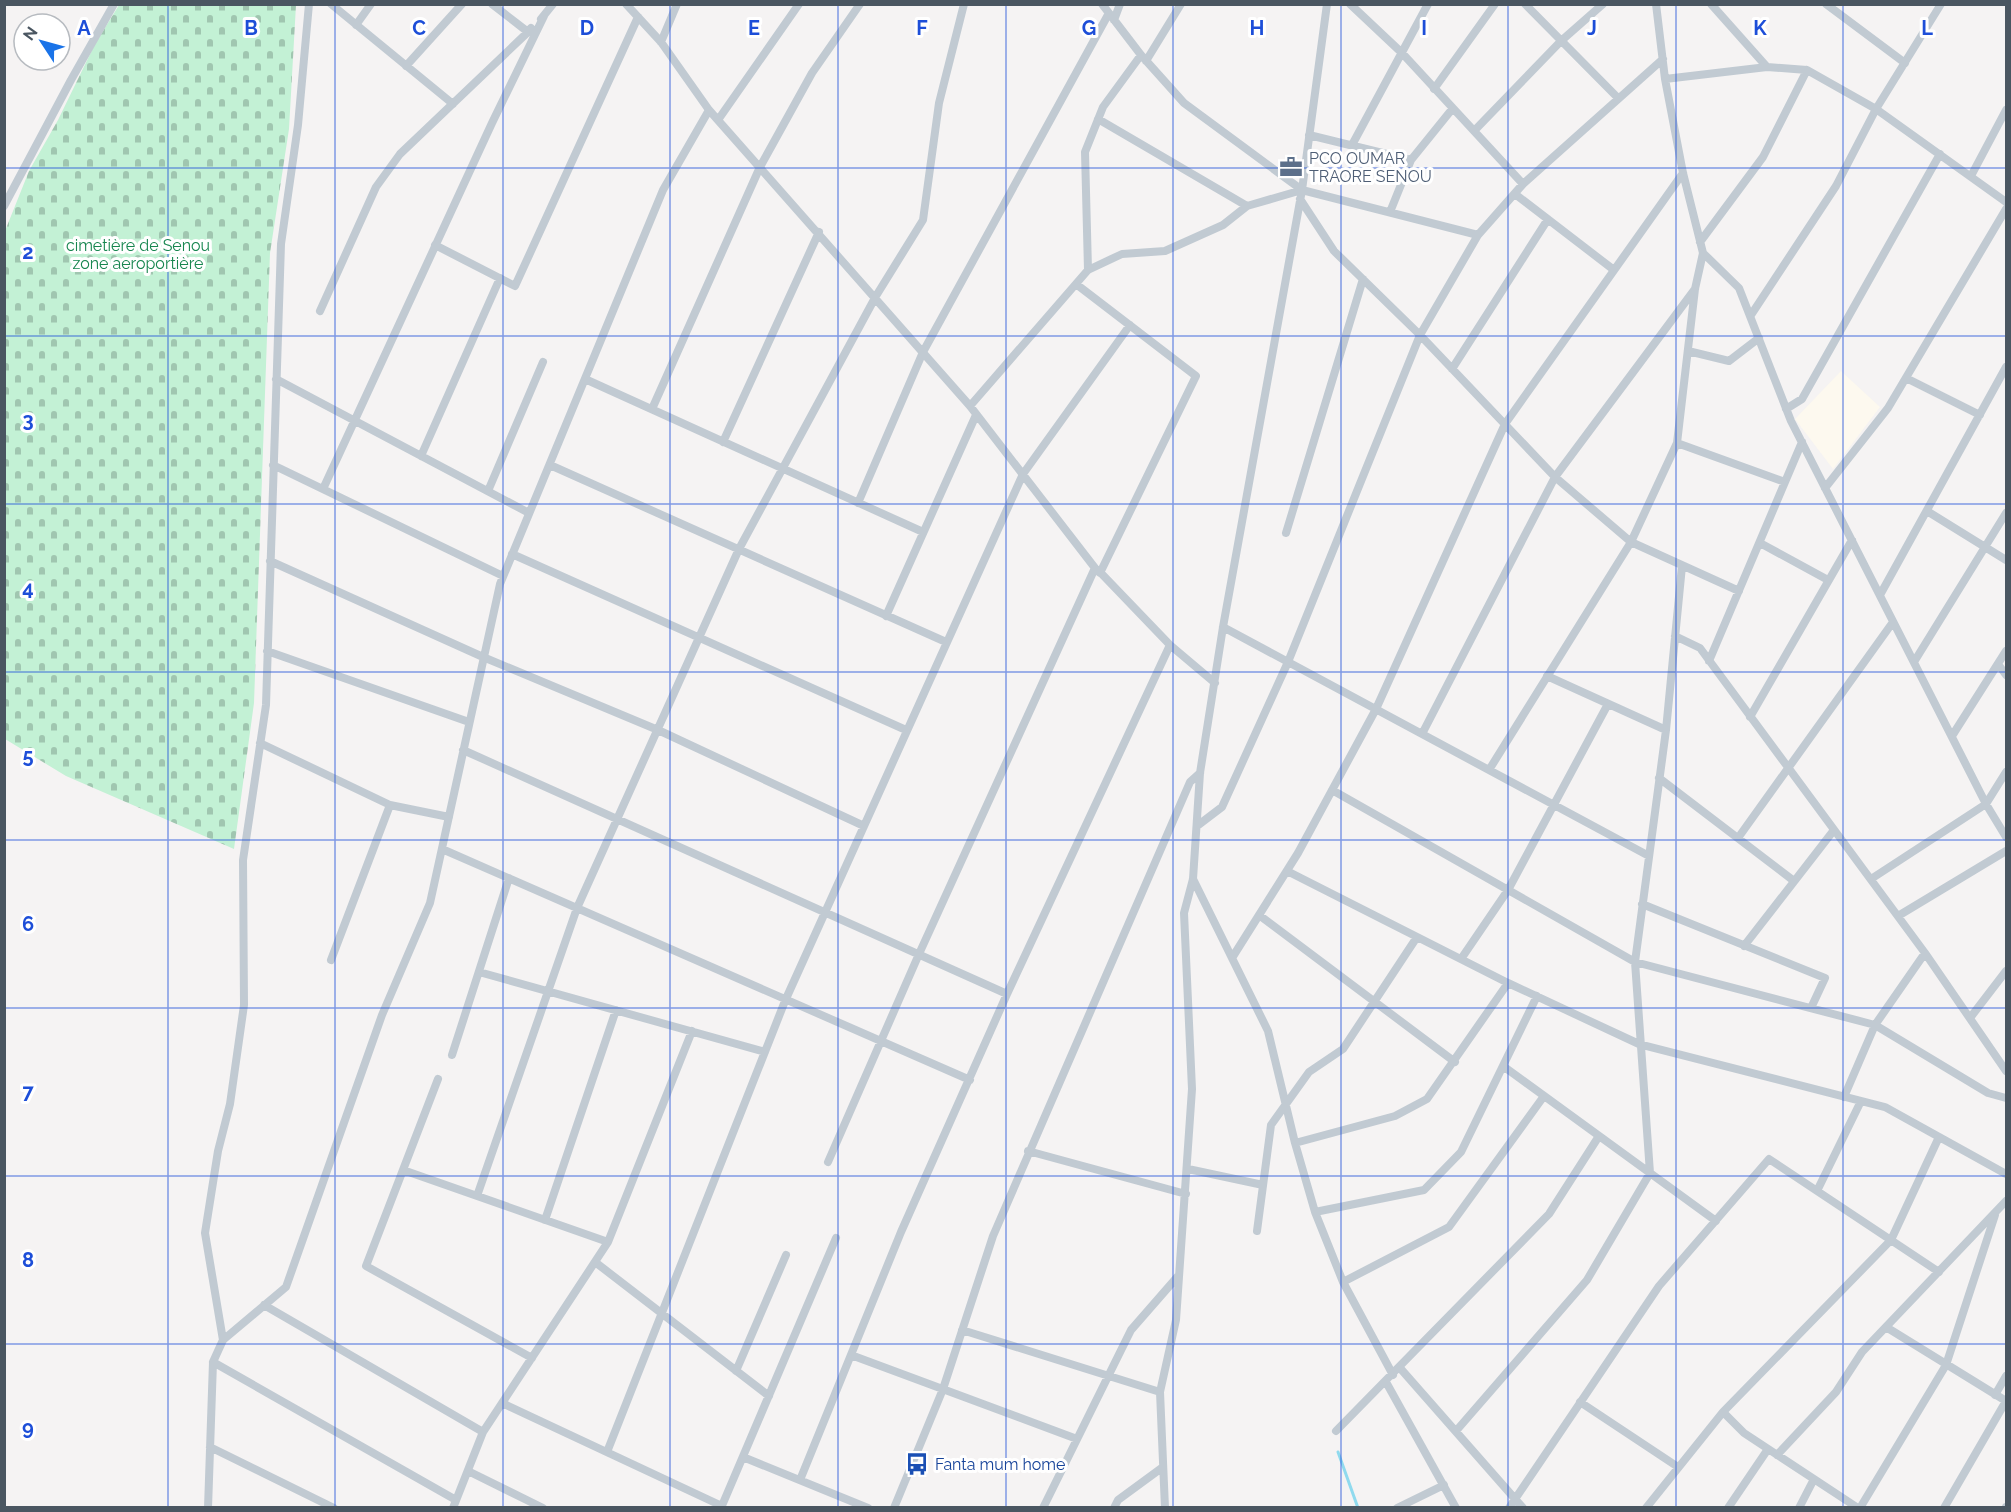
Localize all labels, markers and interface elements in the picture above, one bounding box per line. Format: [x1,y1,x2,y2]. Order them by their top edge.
north arrow [12,12,72,72]
text: A [77,16,91,40]
text: B [244,16,258,40]
text: C [412,16,426,40]
text: D [580,16,594,40]
text: E [748,16,760,40]
text: F [916,16,928,40]
text: G [1082,16,1096,40]
text: H [1250,16,1264,40]
text: I [1421,16,1427,40]
text: J [1587,16,1597,40]
text: K [1753,16,1767,40]
text: L [1921,16,1933,40]
text: N [19,23,42,44]
place label: PCO OUMAR TRAORE SENOU [1309,149,1432,186]
office icon: PCO OUMAR TRAORE SENOU [1278,154,1304,180]
park label: cimetière de Senou zone aeroportière [66,236,210,273]
text: 2 [22,240,34,264]
text: 3 [22,408,34,432]
text: 4 [22,576,34,600]
text: 5 [22,744,34,768]
text: 6 [22,912,34,936]
text: 7 [22,1080,34,1104]
text: 8 [22,1248,34,1272]
text: 9 [22,1416,34,1440]
bus stop icon: Fanta mum home [904,1451,930,1477]
place label: Fanta mum home [935,1455,1065,1474]

